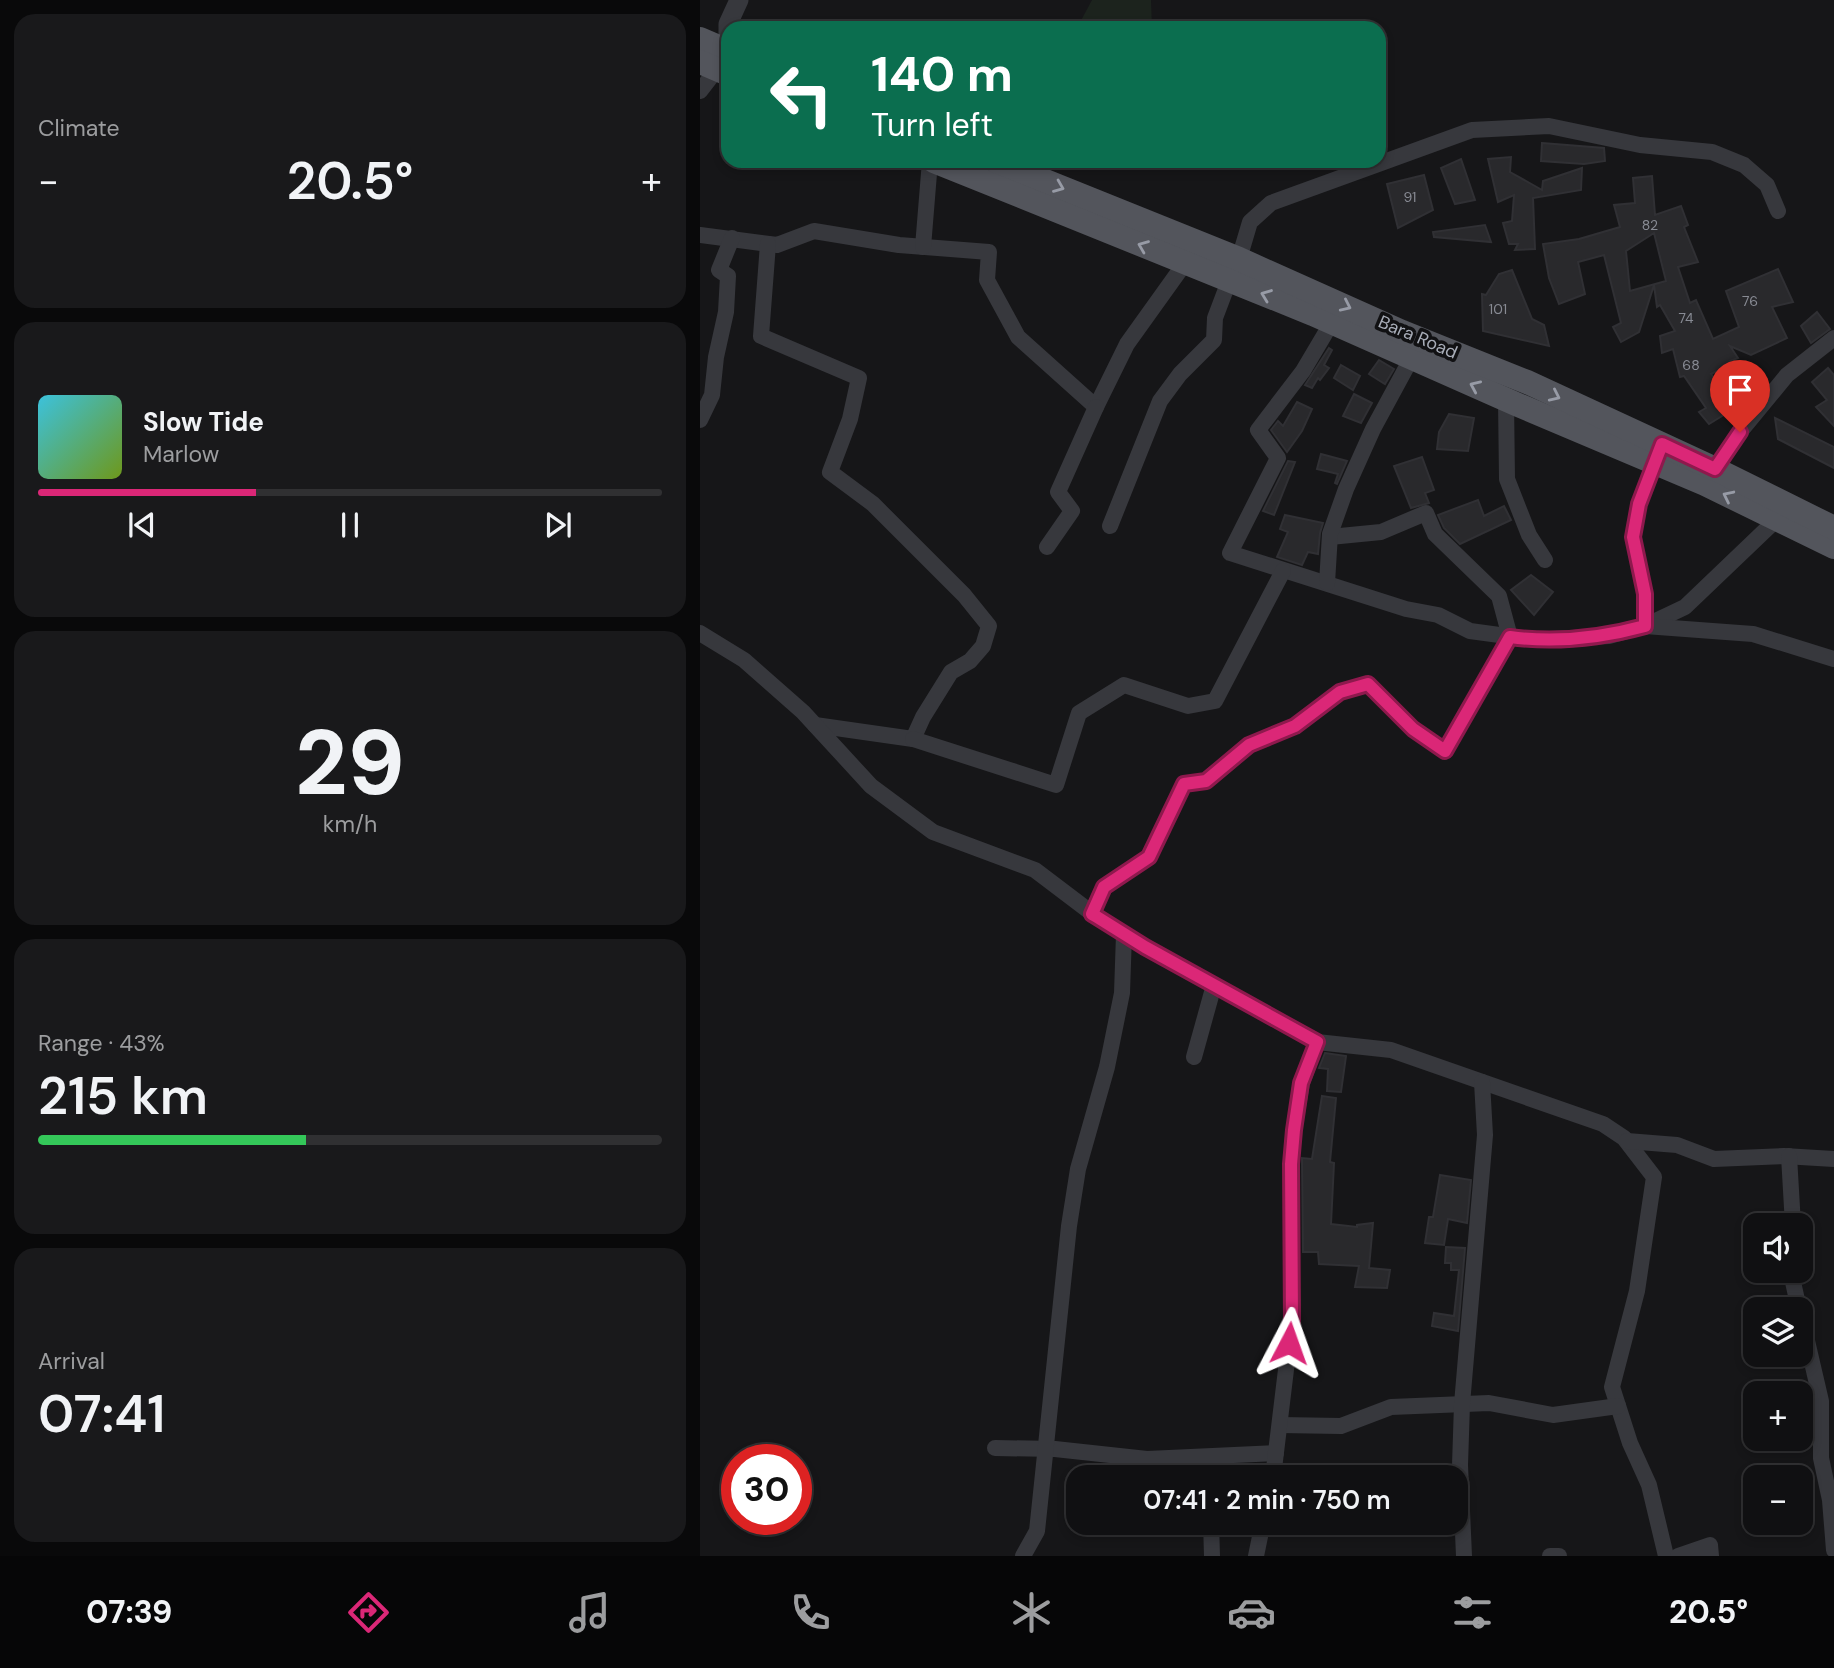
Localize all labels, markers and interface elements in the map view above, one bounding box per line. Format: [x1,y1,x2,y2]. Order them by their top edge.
text: 140 m [871,42,1013,106]
icon: left [756,49,847,140]
text: Turn left [871,104,993,146]
text: Climate [38,113,120,143]
text: 20.5° [287,147,413,215]
text: − [38,156,59,206]
text: + [641,156,662,206]
one-way arrow [1052,179,1064,193]
house number: 91 [1404,188,1416,206]
house number: 82 [1642,216,1658,234]
one-way arrow [1138,240,1150,254]
one-way arrow [1261,290,1273,304]
house number: 76 [1742,292,1758,310]
one-way arrow [1339,298,1351,312]
house number: 101 [1489,300,1507,318]
house number: 74 [1678,309,1694,327]
street label: Bara Road [1375,310,1461,364]
house number: 68 [1682,356,1700,374]
pin [1710,360,1770,432]
icon: arrive [1721,371,1759,409]
one-way arrow [1470,380,1482,394]
one-way arrow [1548,387,1560,401]
text: Slow Tide [143,405,264,439]
text: Marlow [143,439,219,469]
one-way arrow [1723,490,1735,504]
icon: previous [123,506,161,544]
icon: pause [331,506,369,544]
icon: next [539,506,577,544]
text: 29 [295,704,405,822]
text: km/h [323,809,377,839]
text: Range · 43% [38,1028,165,1058]
text: 215 km [38,1062,208,1130]
map controls [1743,1213,1813,1535]
button: sound [1743,1213,1813,1283]
button: layers [1743,1297,1813,1367]
position arrow [1252,1306,1326,1380]
text: Arrival [38,1346,105,1376]
text: 07:41 [38,1380,165,1448]
button: + [1743,1381,1813,1451]
speed limit sign: 30 [721,1444,812,1535]
button: − [1743,1465,1813,1535]
text: 07:41 · 2 min · 750 m [1143,1483,1391,1517]
icon: directions [344,1588,393,1637]
icon: music [565,1588,614,1637]
icon: phone [786,1588,835,1637]
icon: climate [1007,1588,1056,1637]
icon: car [1227,1588,1276,1637]
icon: filters [1448,1588,1497,1637]
text: 07:39 [86,1591,172,1633]
text: 20.5° [1669,1591,1748,1633]

